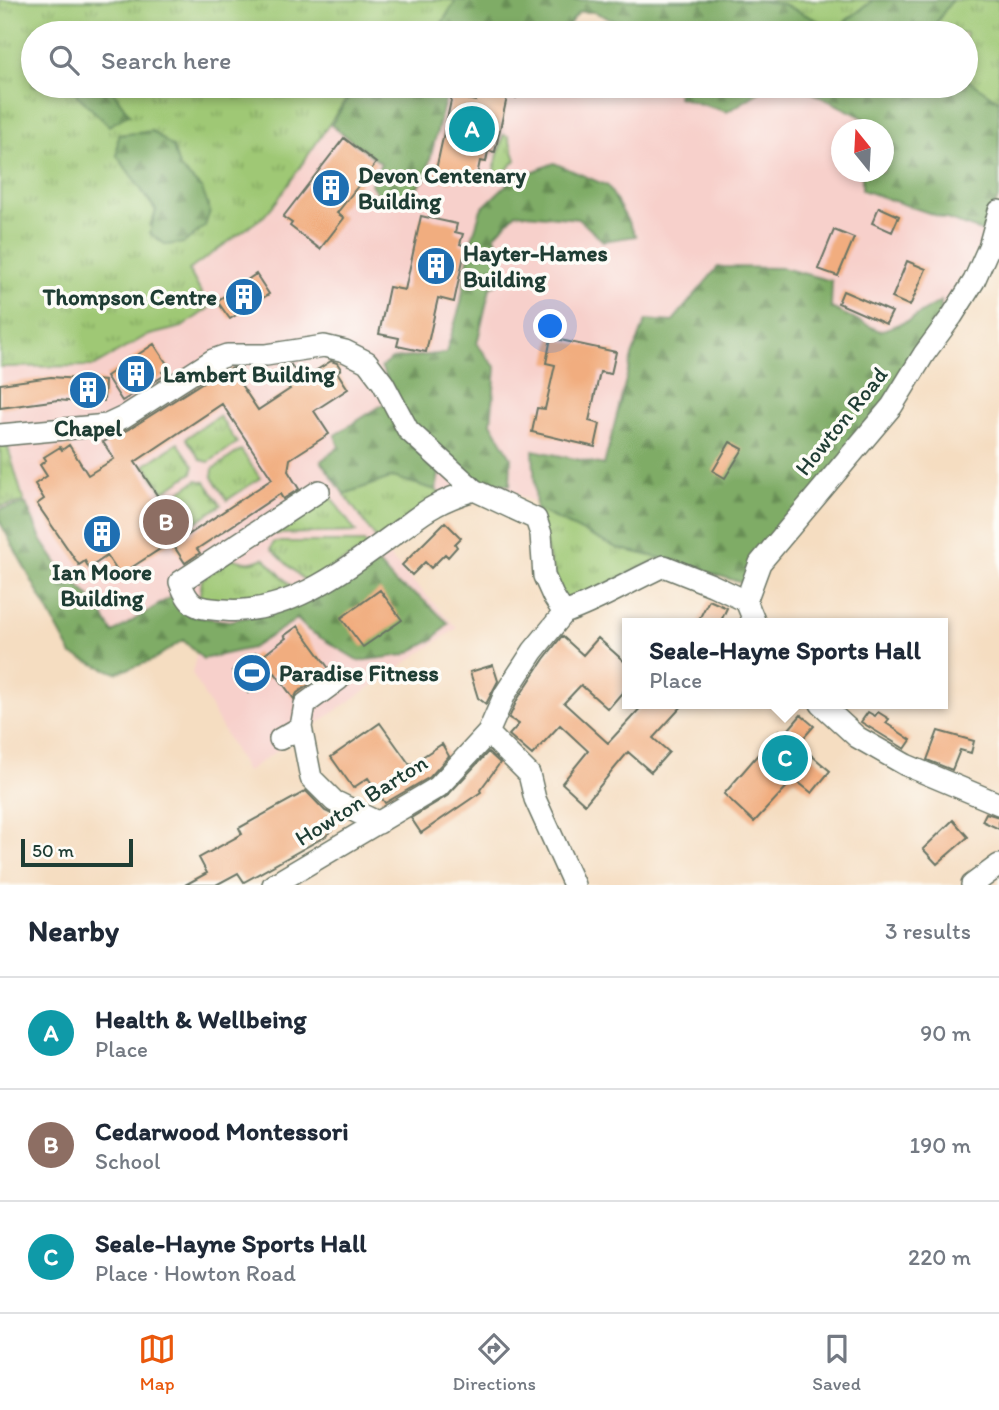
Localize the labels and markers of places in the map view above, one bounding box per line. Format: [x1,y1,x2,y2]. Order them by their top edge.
pin: A [449,103,495,155]
place label: Devon Centenary Building [358,161,526,215]
building icon: Devon Centenary Building [310,167,352,209]
place label: Hayter-Hames Building [463,239,608,293]
building icon: Hayter-Hames Building [415,245,457,287]
building icon: Thompson Centre [223,276,265,318]
place label: Thompson Centre [42,283,217,311]
building icon: Lambert Building [115,353,157,395]
place label: Lambert Building [163,360,336,388]
building icon: Chapel [67,369,109,411]
place label: Chapel [54,414,122,442]
pin: B [143,496,189,548]
building icon: Ian Moore Building [81,513,123,555]
place label: Ian Moore Building [52,558,152,612]
sports icon: Paradise Fitness [231,652,273,694]
place label: Paradise Fitness [279,659,439,687]
pin: C [762,732,808,784]

